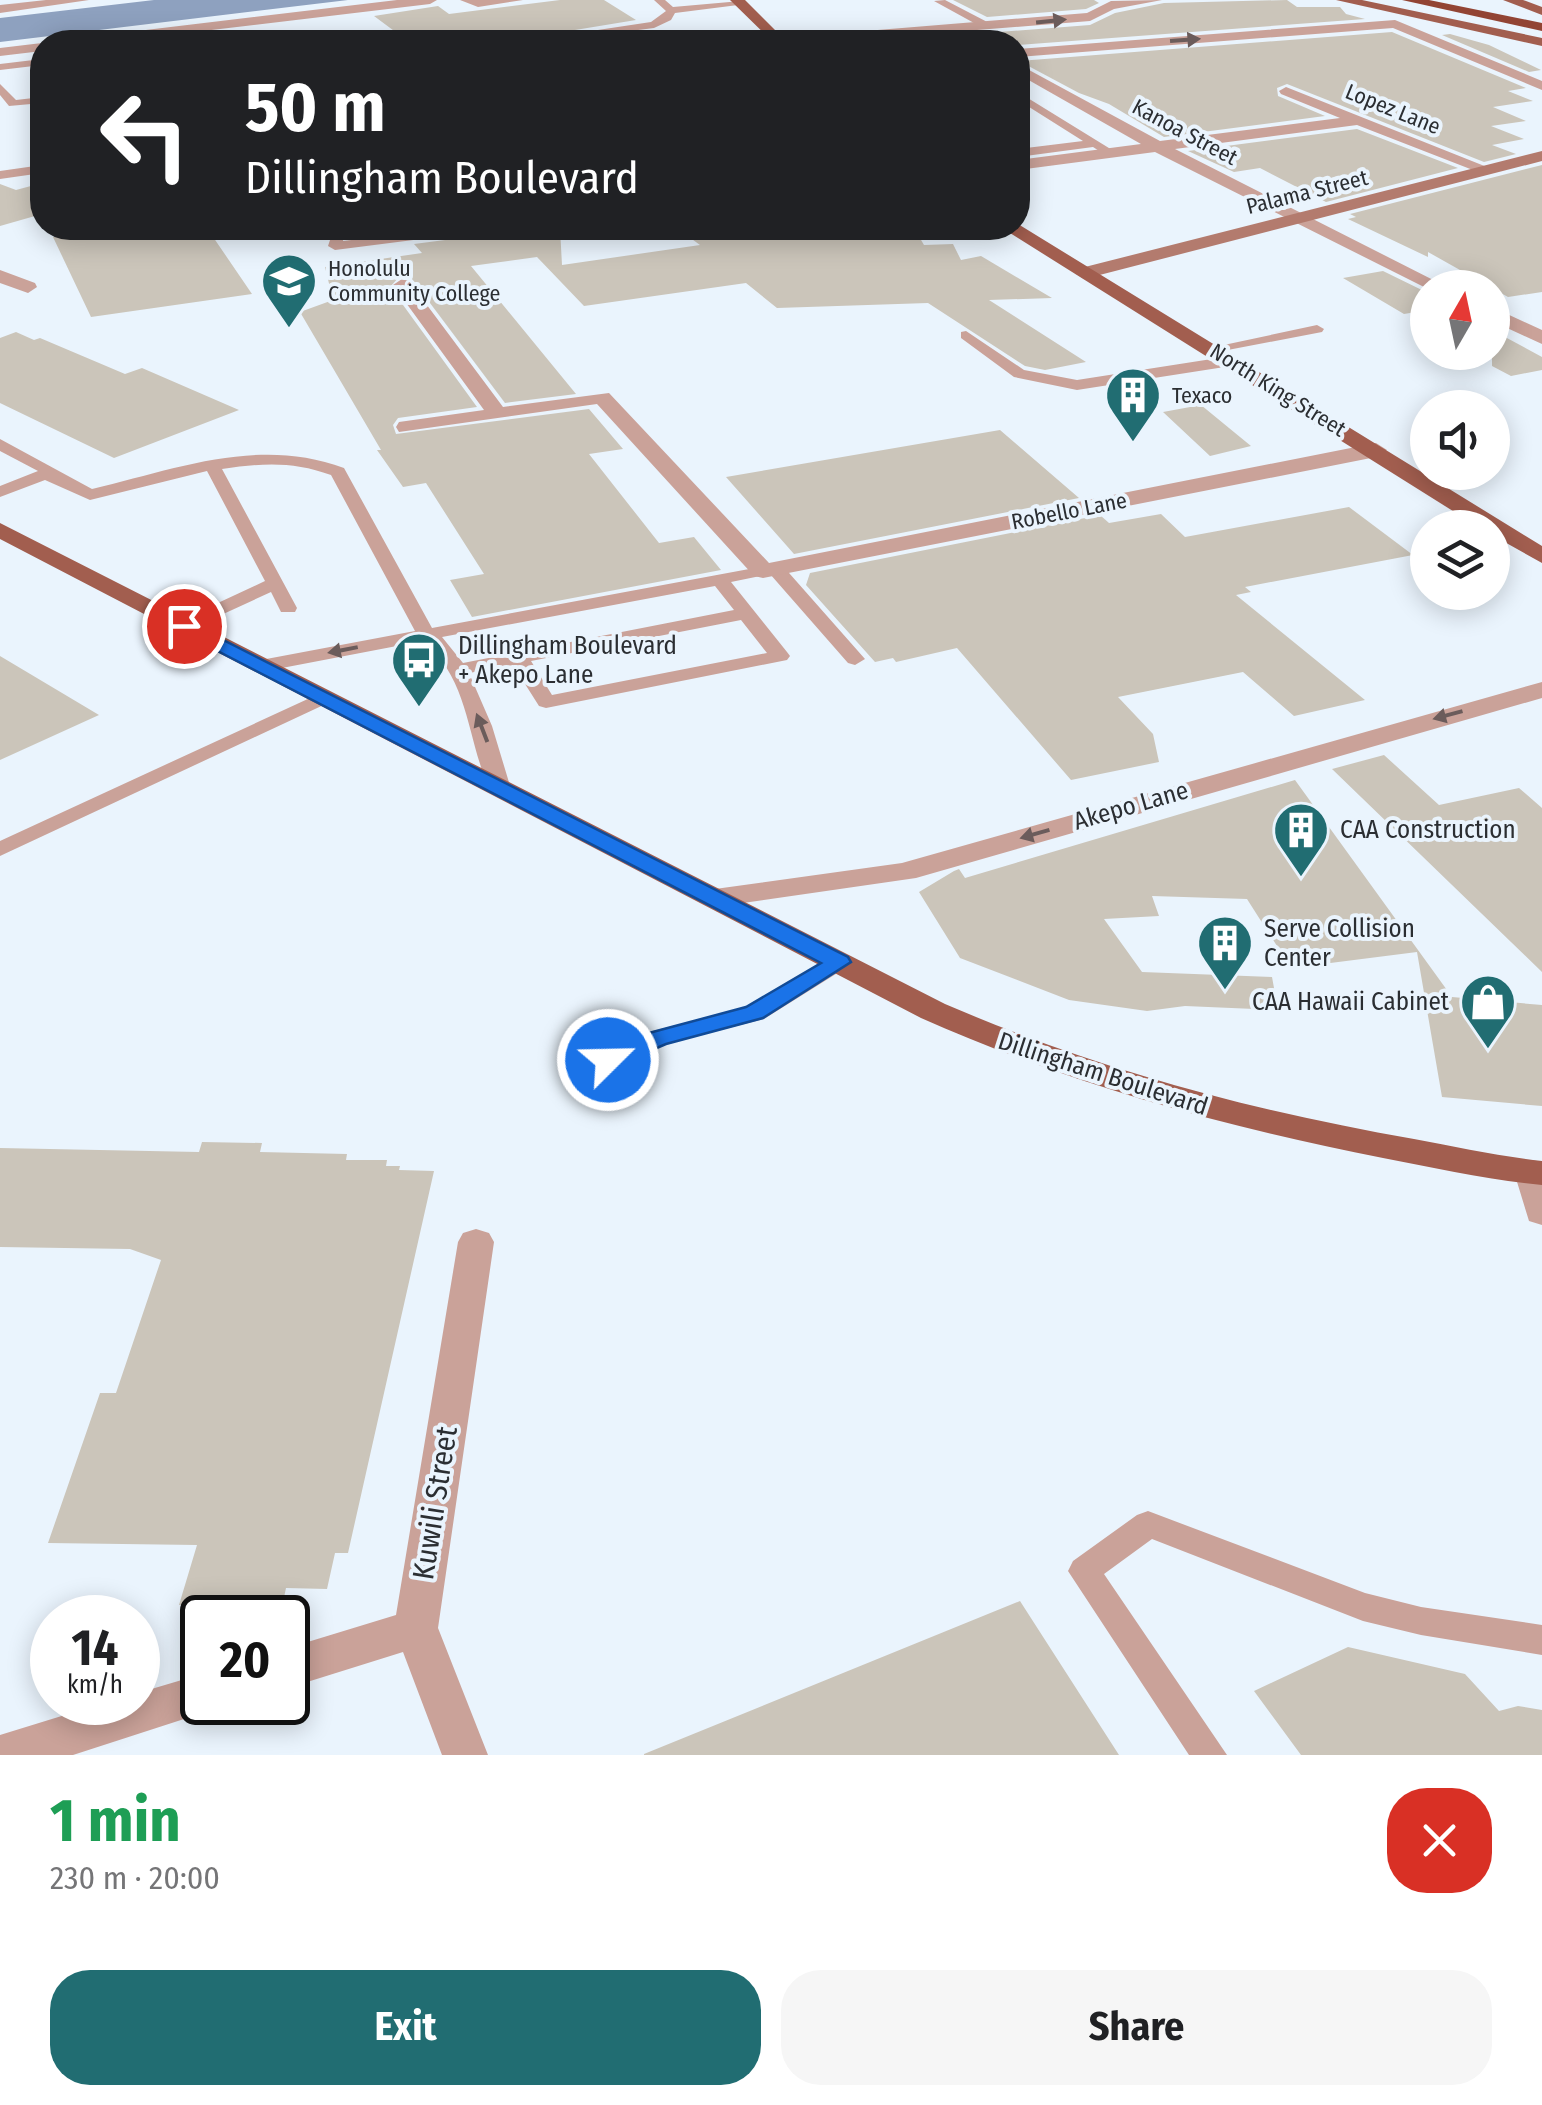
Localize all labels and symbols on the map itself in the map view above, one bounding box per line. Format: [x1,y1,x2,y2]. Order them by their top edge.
one-way arrow [1036,13,1068,29]
one-way arrow [1169,32,1201,48]
street label: Lopez Lane [1342,78,1444,140]
street label: Kanoa Street [1128,93,1243,171]
street label: Palama Street [1243,164,1371,220]
school or university icon: Honolulu Community College [259,251,319,330]
place label: Honolulu Community College [328,255,500,307]
north arrow [1410,270,1510,370]
street label: North King Street [1205,337,1352,443]
building icon: Texaco [1103,365,1163,444]
place label: Texaco [1172,382,1232,409]
street label: Robello Lane [1009,487,1129,535]
pin [142,584,227,669]
bus stop icon: Dillingham Boulevard + Akepo Lane [389,630,449,709]
place label: Dillingham Boulevard + Akepo Lane [458,631,677,690]
one-way arrow [328,643,359,659]
one-way arrow [1432,708,1463,724]
one-way arrow [474,712,489,742]
street label: Akepo Lane [1070,775,1192,837]
building icon: CAA Construction [1271,800,1331,879]
place label: CAA Construction [1340,815,1516,845]
one-way arrow [1019,827,1049,842]
building icon: Serve Collision Center [1195,913,1255,992]
place label: Serve Collision Center [1264,914,1415,973]
shop icon: CAA Hawaii Cabinet [1458,972,1518,1051]
place label: CAA Hawaii Cabinet [1252,987,1450,1017]
position arrow [556,1008,660,1112]
street label: Dillingham Boulevard [994,1026,1212,1122]
street label: Kuwili Street [405,1424,465,1582]
speed limit sign: 20 [180,1595,310,1725]

